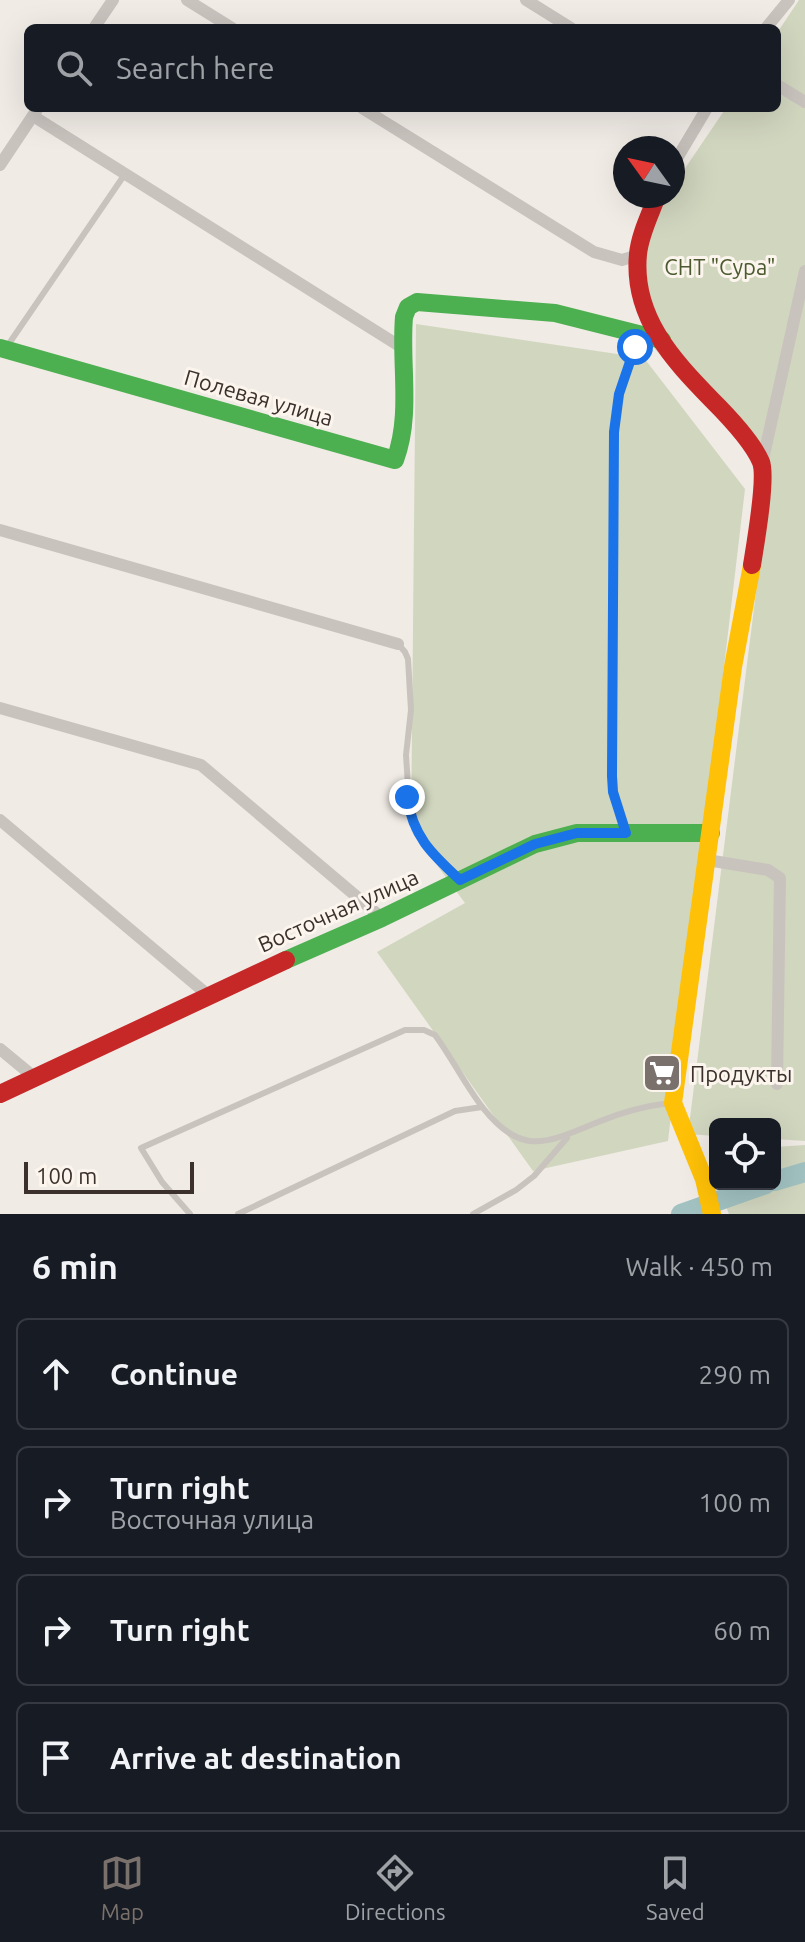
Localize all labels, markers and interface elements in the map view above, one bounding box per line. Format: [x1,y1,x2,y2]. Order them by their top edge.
search box [24,24,781,112]
icon: search [52,46,96,90]
text: Search here [116,51,275,85]
north arrow [613,136,685,208]
park label: СНТ "Сура" [664,254,776,279]
route start [617,329,653,365]
street label: Полевая улица [182,364,336,430]
route end [389,779,425,815]
street label: Восточная улица [254,863,422,957]
supermarket icon: Продукты [641,1052,683,1094]
place label: Продукты [690,1061,792,1086]
map controls [709,1118,781,1190]
button: locate [709,1118,781,1190]
scale bar [24,1158,194,1194]
text: 100 m [36,1163,97,1188]
text: 6 min [32,1247,118,1285]
text: Walk · 450 m [625,1252,773,1281]
icon: ahead [34,1352,78,1396]
text: Continue [110,1357,238,1391]
text: 290 m [699,1360,771,1389]
text: Turn right [110,1471,250,1505]
icon: right [34,1480,78,1524]
text: 100 m [699,1488,771,1517]
text: Восточная улица [110,1505,314,1534]
icon: right [34,1608,78,1652]
text: Turn right [110,1613,250,1647]
text: 60 m [713,1616,771,1645]
icon: arrive [34,1736,78,1780]
text: Arrive at destination [110,1741,402,1775]
tab: Map [100,1851,144,1924]
tab: Directions [345,1851,445,1924]
tab: Saved [646,1851,705,1924]

